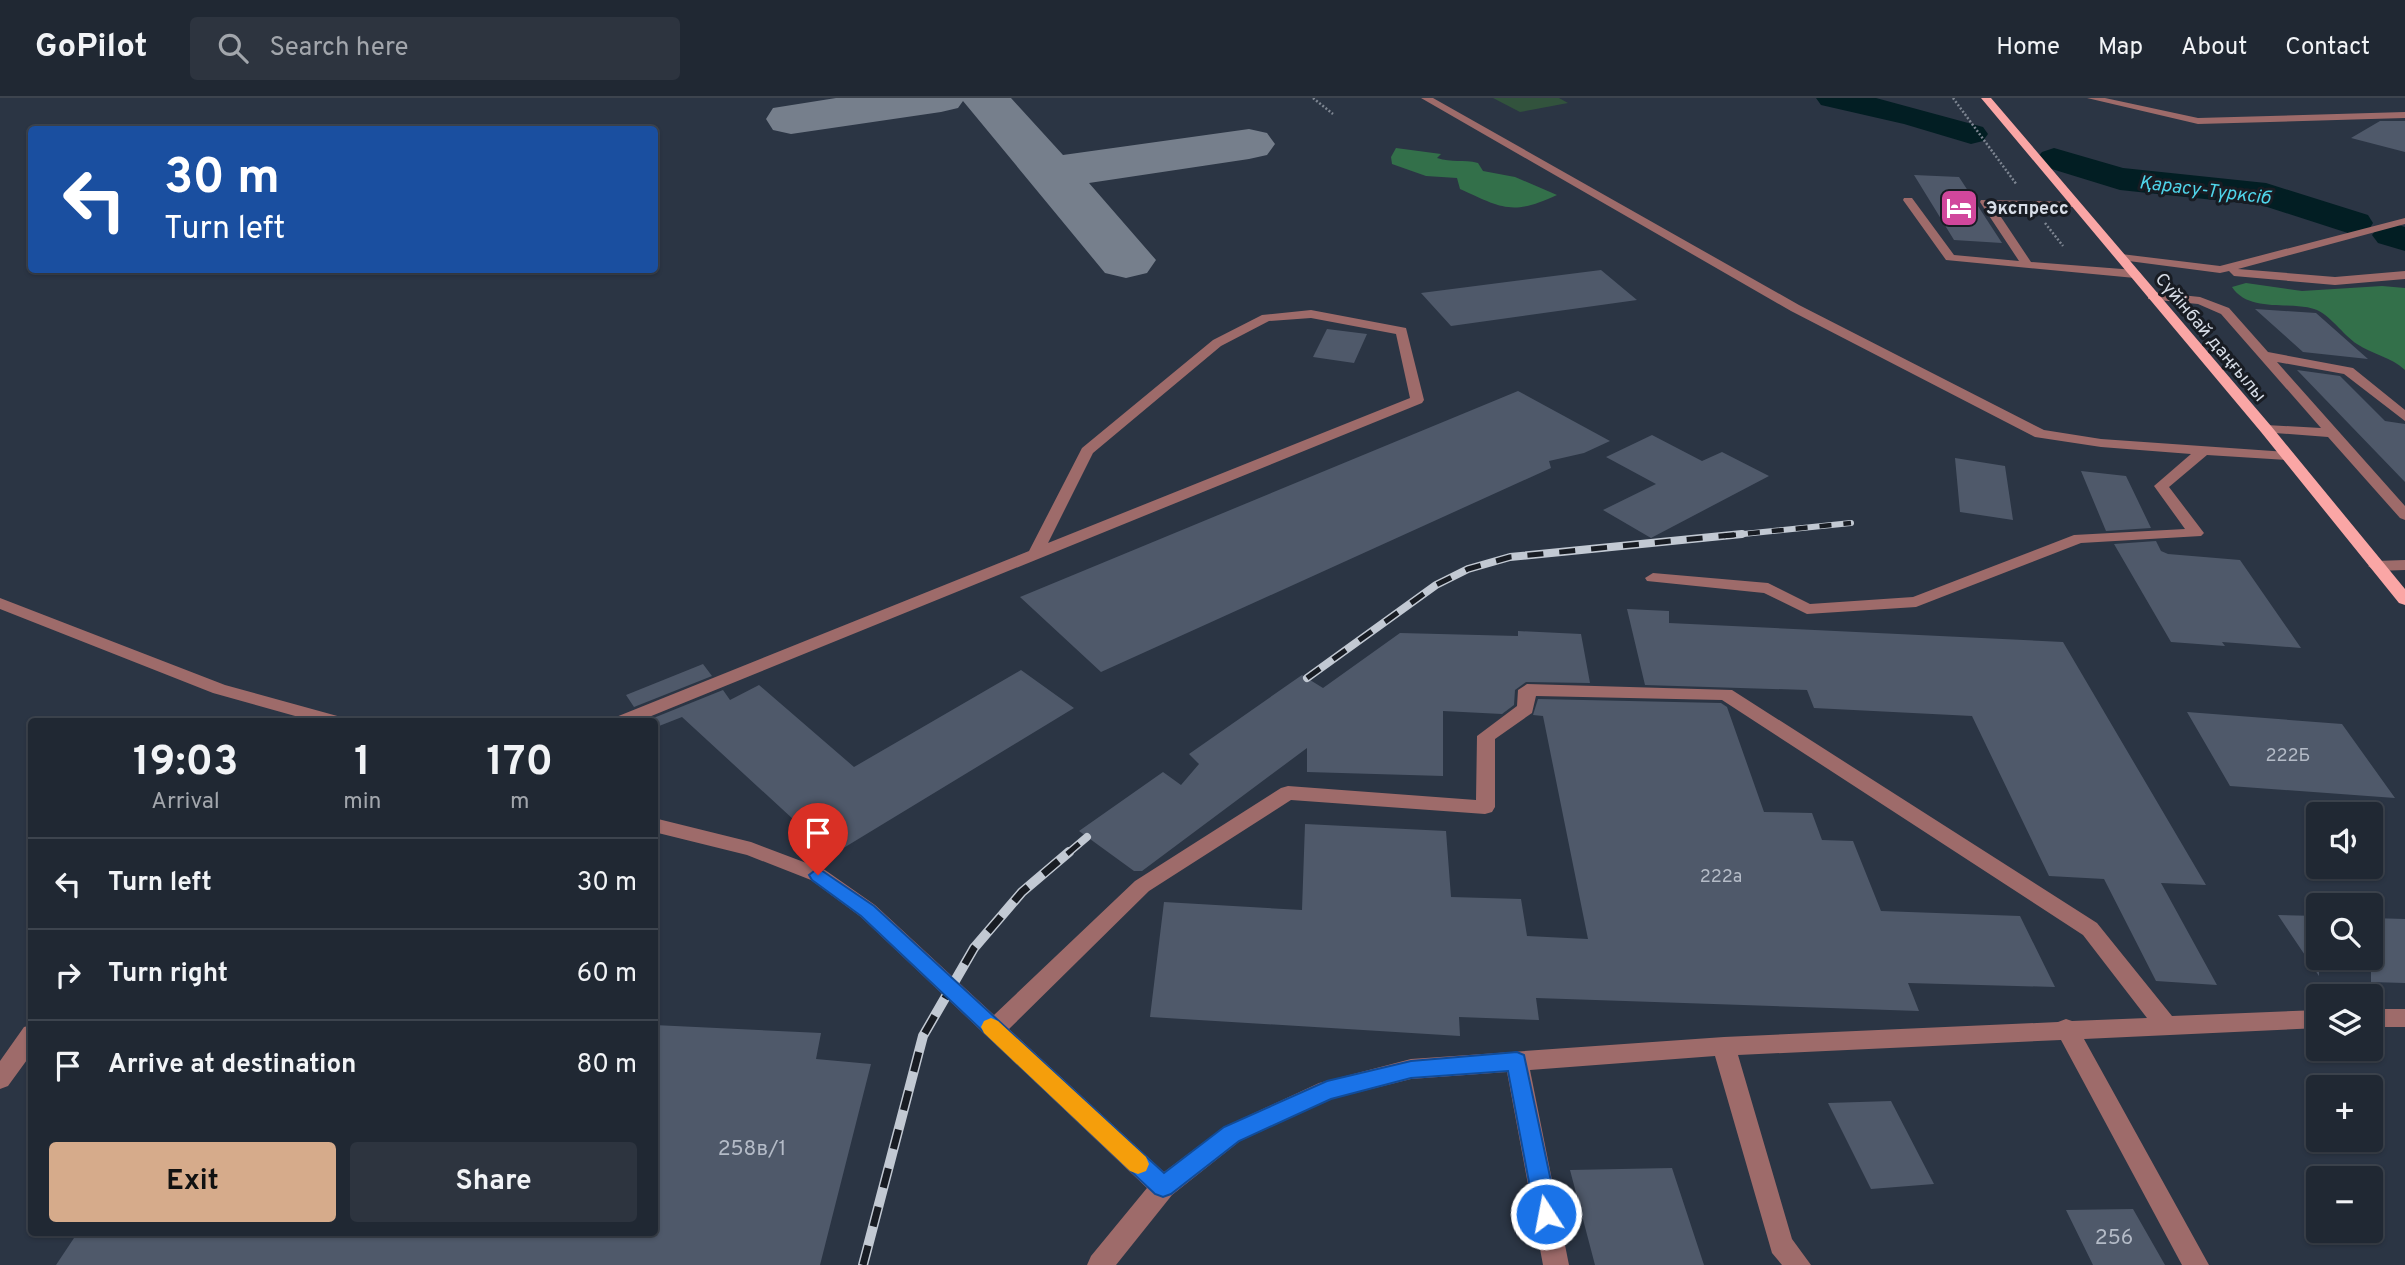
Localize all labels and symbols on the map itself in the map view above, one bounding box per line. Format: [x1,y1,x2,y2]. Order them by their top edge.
water label: Қарасу-Түрксіб [2138,171,2274,211]
hotel icon: Экспресс [1938,187,1980,229]
place label: Экспресс [1986,198,2069,221]
street label: Сүйінбай даңғылы [2149,269,2271,407]
house number: 222Б [2266,745,2310,768]
pin [788,803,848,875]
house number: 222а [1700,866,1742,889]
house number: 258в/1 [718,1136,786,1163]
position arrow [1509,1177,1583,1251]
house number: 256 [2095,1225,2133,1252]

